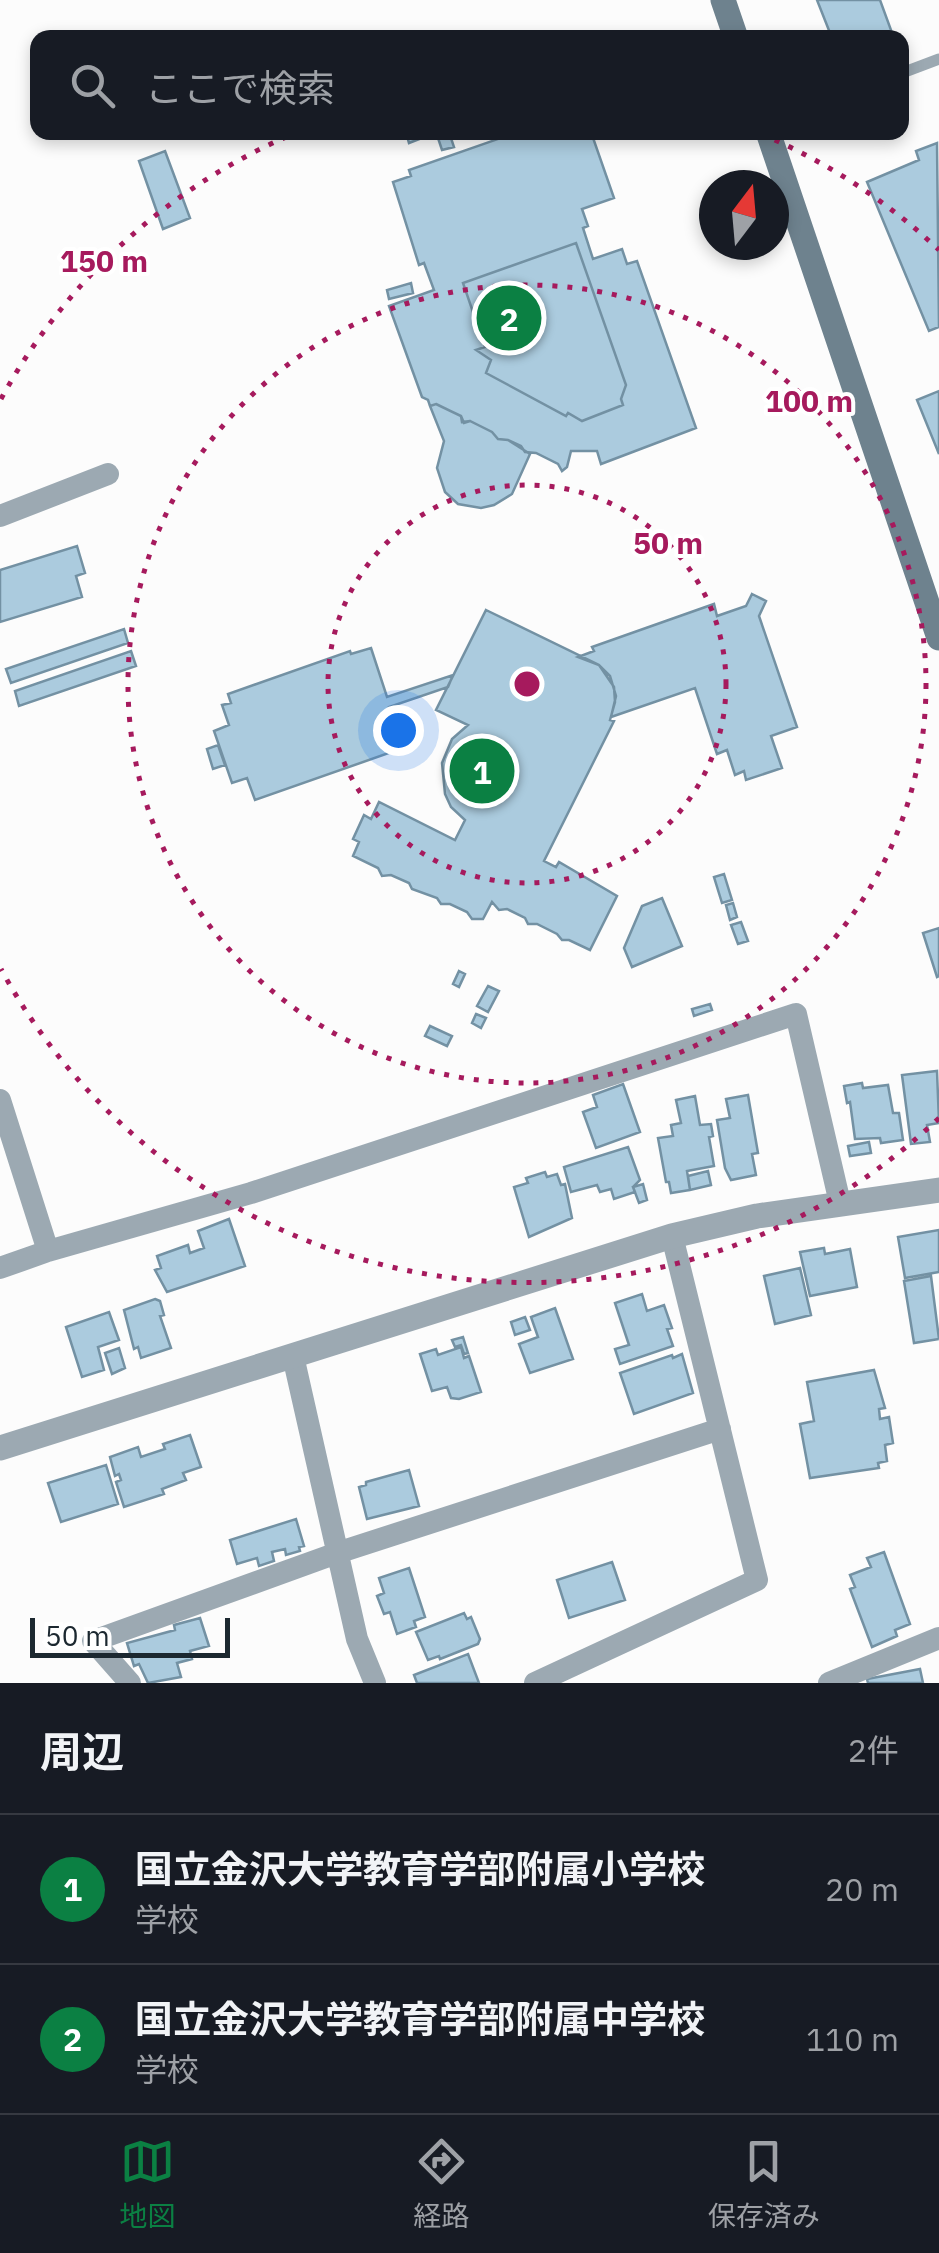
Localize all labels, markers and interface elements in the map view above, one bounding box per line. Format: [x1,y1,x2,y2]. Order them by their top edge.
search box [30,30,909,140]
icon: search [65,58,120,113]
text: ここで検索 [145,63,335,112]
north arrow [699,170,789,260]
text: 150 m [60,241,148,280]
pin: 2 [476,280,542,356]
text: 100 m [765,381,853,420]
text: 50 m [633,523,703,562]
centre of rings [509,666,545,702]
your location [373,705,424,756]
pin: 1 [450,734,514,808]
scale bar [30,1613,230,1658]
text: 50 m [45,1617,110,1654]
text: 周辺 [40,1724,124,1779]
text: 2件 [848,1729,899,1771]
text: 国立金沢大学教育学部附属小学校 [135,1844,705,1893]
text: 1 [63,1868,82,1910]
text: 20 m [825,1868,899,1910]
text: 学校 [135,1898,199,1940]
text: 国立金沢大学教育学部附属中学校 [135,1994,705,2043]
text: 2 [63,2018,82,2060]
text: 110 m [806,2018,899,2060]
text: 学校 [135,2048,199,2090]
tab: 地図 [119,2134,175,2234]
tab: 経路 [413,2134,470,2234]
tab: 保存済み [708,2134,820,2234]

